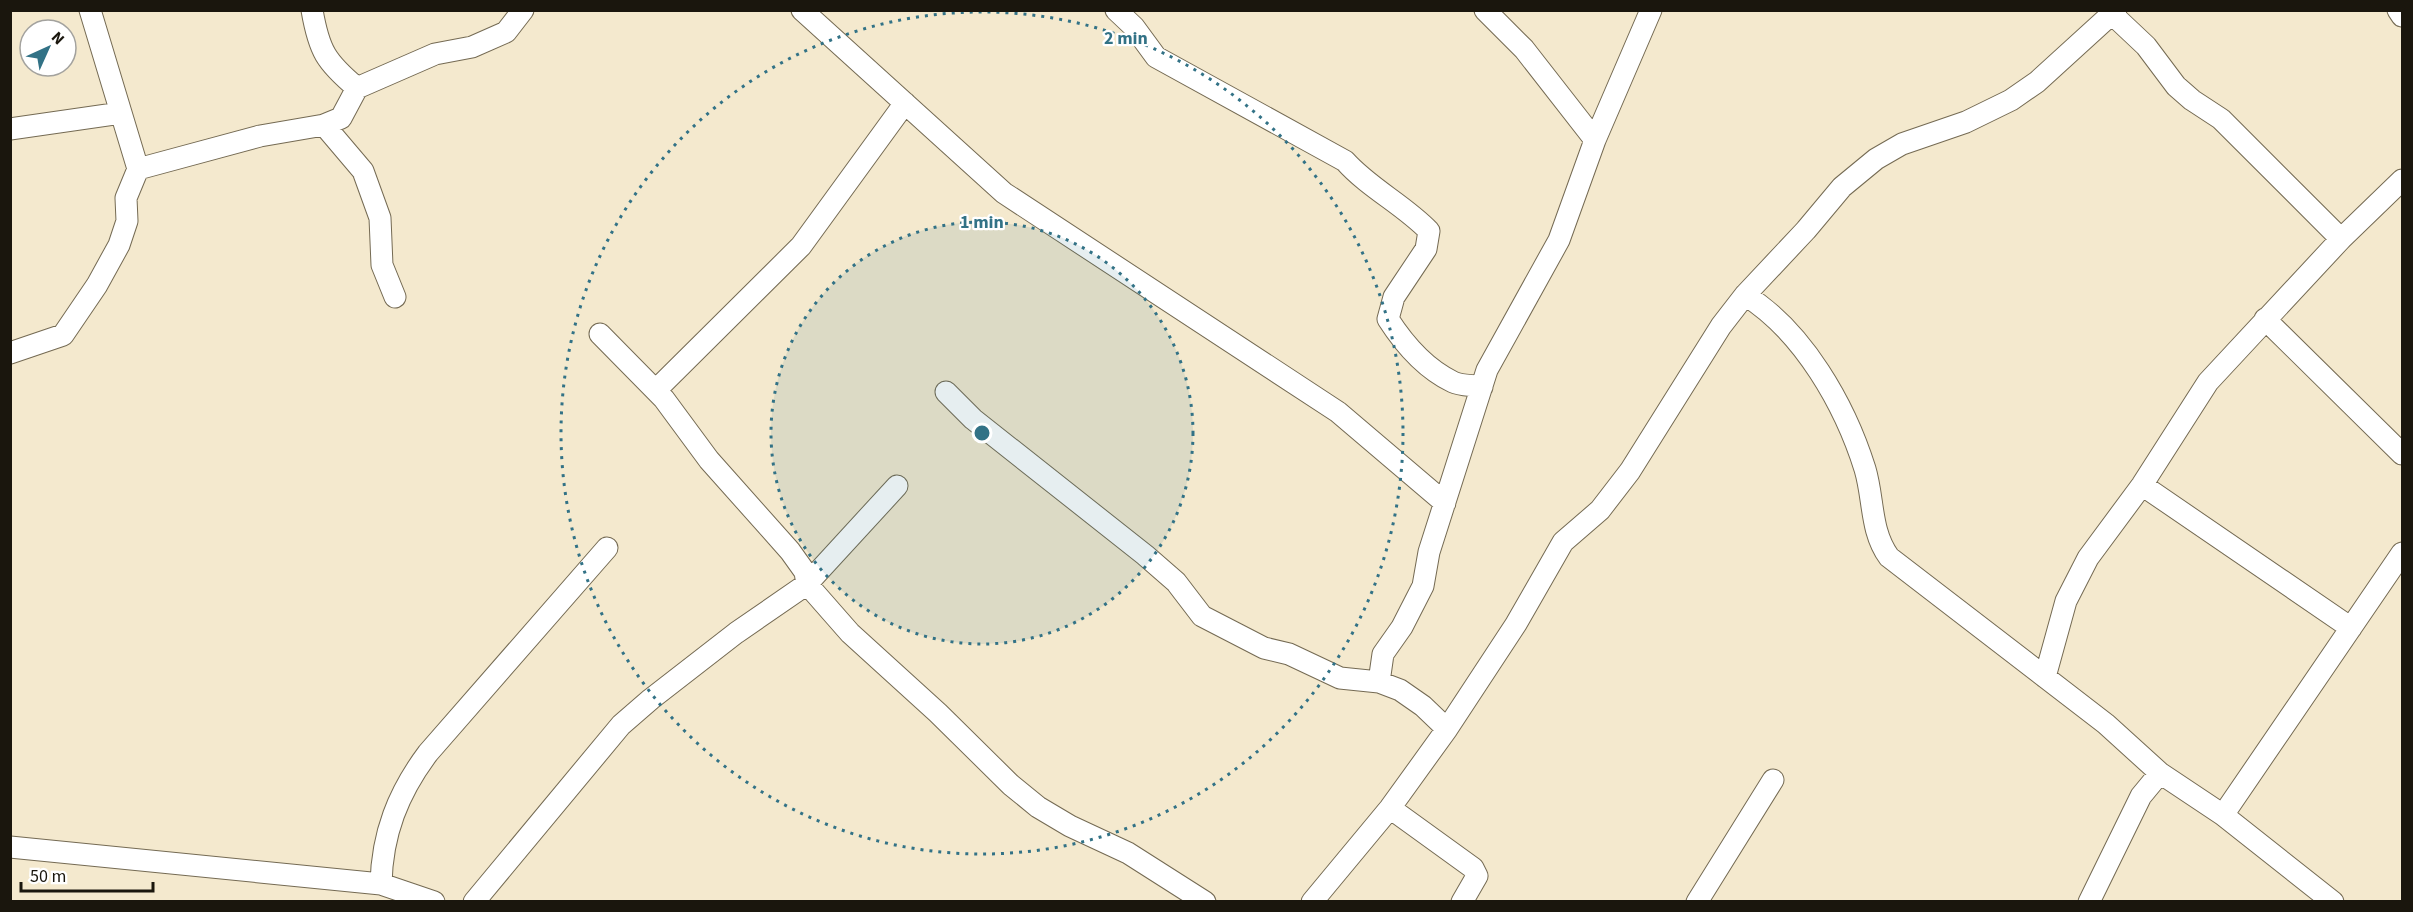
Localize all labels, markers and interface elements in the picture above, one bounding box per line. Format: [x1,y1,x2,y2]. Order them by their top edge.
north arrow [18,18,78,78]
text: 2 min [1104,26,1148,51]
text: N [46,27,69,50]
text: 1 min [960,210,1004,235]
centre of rings [972,423,992,443]
scale bar [21,855,153,893]
text: 50 m [30,864,66,889]

